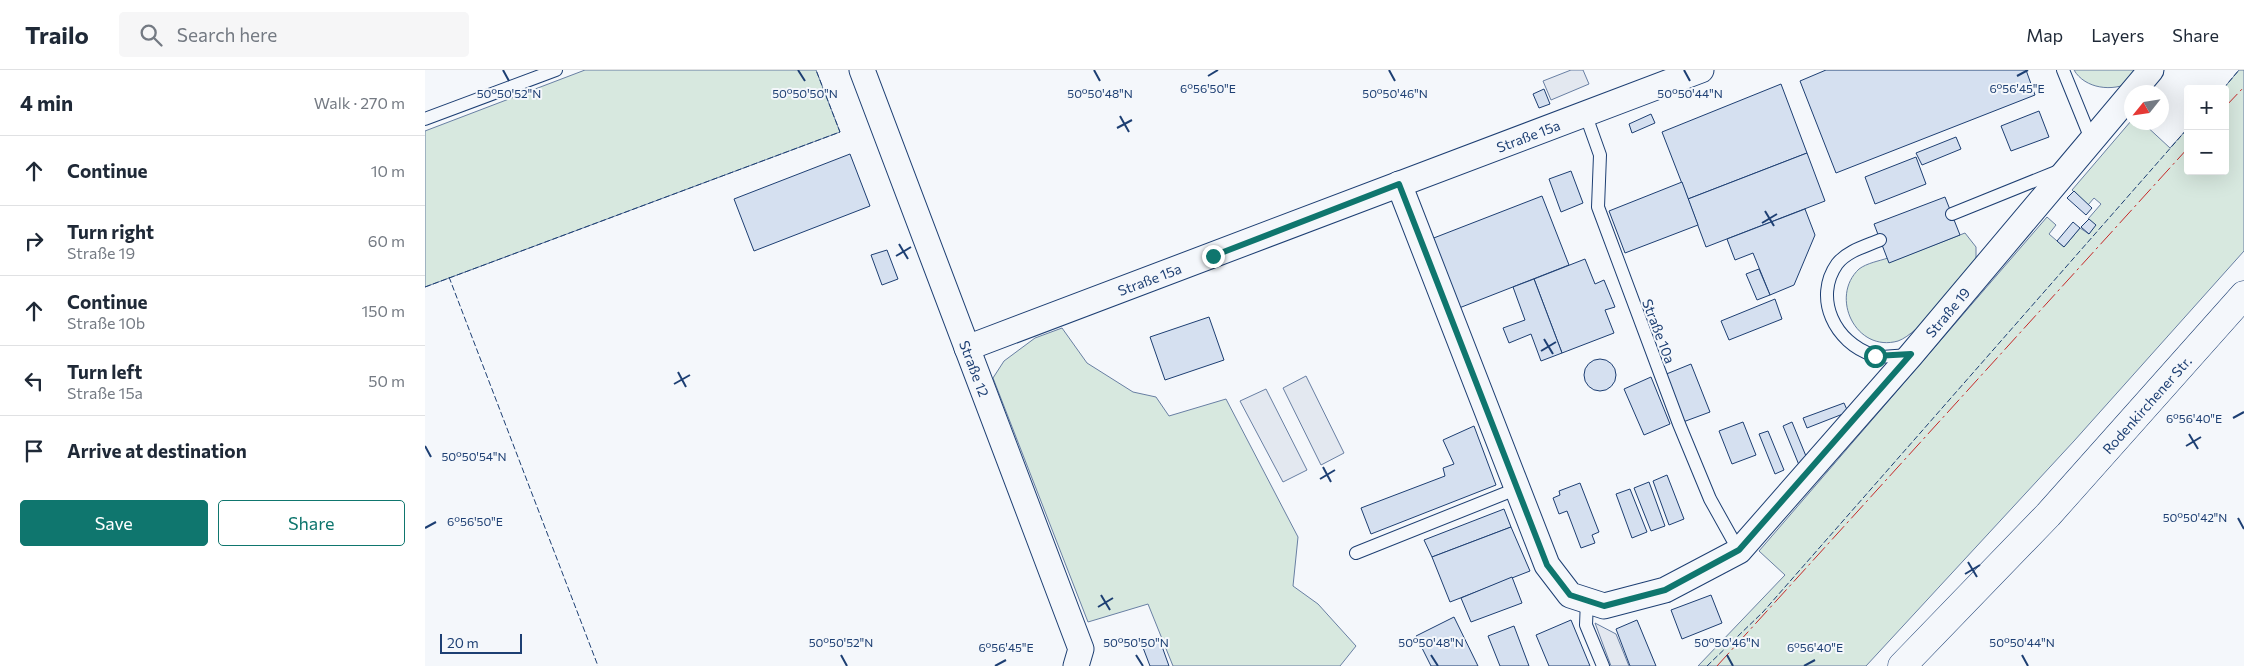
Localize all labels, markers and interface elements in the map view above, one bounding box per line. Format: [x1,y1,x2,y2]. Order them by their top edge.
search box [119,12,469,57]
text: Trailo [25,20,89,49]
icon: search [137,21,165,49]
text: Search here [177,23,277,46]
text: Map [2026,24,2063,46]
text: Layers [2091,24,2144,46]
text: Share [2172,24,2219,46]
text: 6°56'50"E [1180,81,1236,95]
text: 6°56'45"E [1989,81,2045,95]
north arrow [2124,85,2169,130]
map controls [2184,85,2229,175]
button: + [2184,85,2229,130]
text: 50°50'52"N [477,86,541,100]
text: 50°50'50"N [772,86,838,100]
text: 50°50'48"N [1067,86,1133,100]
text: 50°50'46"N [1362,86,1428,100]
text: 50°50'44"N [1657,86,1723,100]
text: 4 min [20,90,73,115]
text: Walk · 270 m [314,93,405,112]
street label: Straße 15a [1494,116,1562,155]
button: − [2184,130,2229,175]
icon: ahead [20,157,48,185]
text: Continue [67,159,147,182]
text: 10 m [371,161,405,180]
text: Turn right [67,220,154,243]
icon: right [20,227,48,255]
text: 60 m [368,231,405,250]
text: Straße 19 [67,243,135,262]
route end [1202,245,1225,268]
street label: Straße 15a [1115,259,1183,299]
street label: Straße 19 [1922,284,1973,340]
text: Continue [67,290,147,313]
street label: Straße 10a [1639,296,1679,366]
icon: ahead [20,297,48,325]
text: 150 m [362,301,405,320]
text: Straße 10b [67,313,145,332]
street label: Straße 12 [956,338,993,399]
route start [1864,345,1887,368]
street label: Rodenkirchener Str. [2098,352,2195,457]
text: Turn left [67,360,142,383]
icon: left [20,367,48,395]
text: 50 m [368,371,405,390]
text: Straße 15a [67,383,143,402]
text: 6°56'40"E [2166,411,2222,425]
icon: arrive [20,437,48,465]
text: Arrive at destination [67,439,247,462]
text: 50°50'54"N [441,449,507,463]
button: Save [20,500,208,546]
button: Share [218,500,405,546]
text: 50°50'42"N [2163,510,2227,524]
text: 6°56'50"E [447,514,503,528]
scale bar [440,631,523,654]
text: 20 m [447,634,479,651]
text: 50°50'52"N [809,635,873,649]
text: 50°50'50"N [1103,635,1169,649]
text: 50°50'48"N [1398,635,1464,649]
text: 50°50'46"N [1694,635,1760,649]
text: 50°50'44"N [1989,635,2055,649]
text: 6°56'45"E [978,640,1034,654]
text: 6°56'40"E [1787,640,1843,654]

